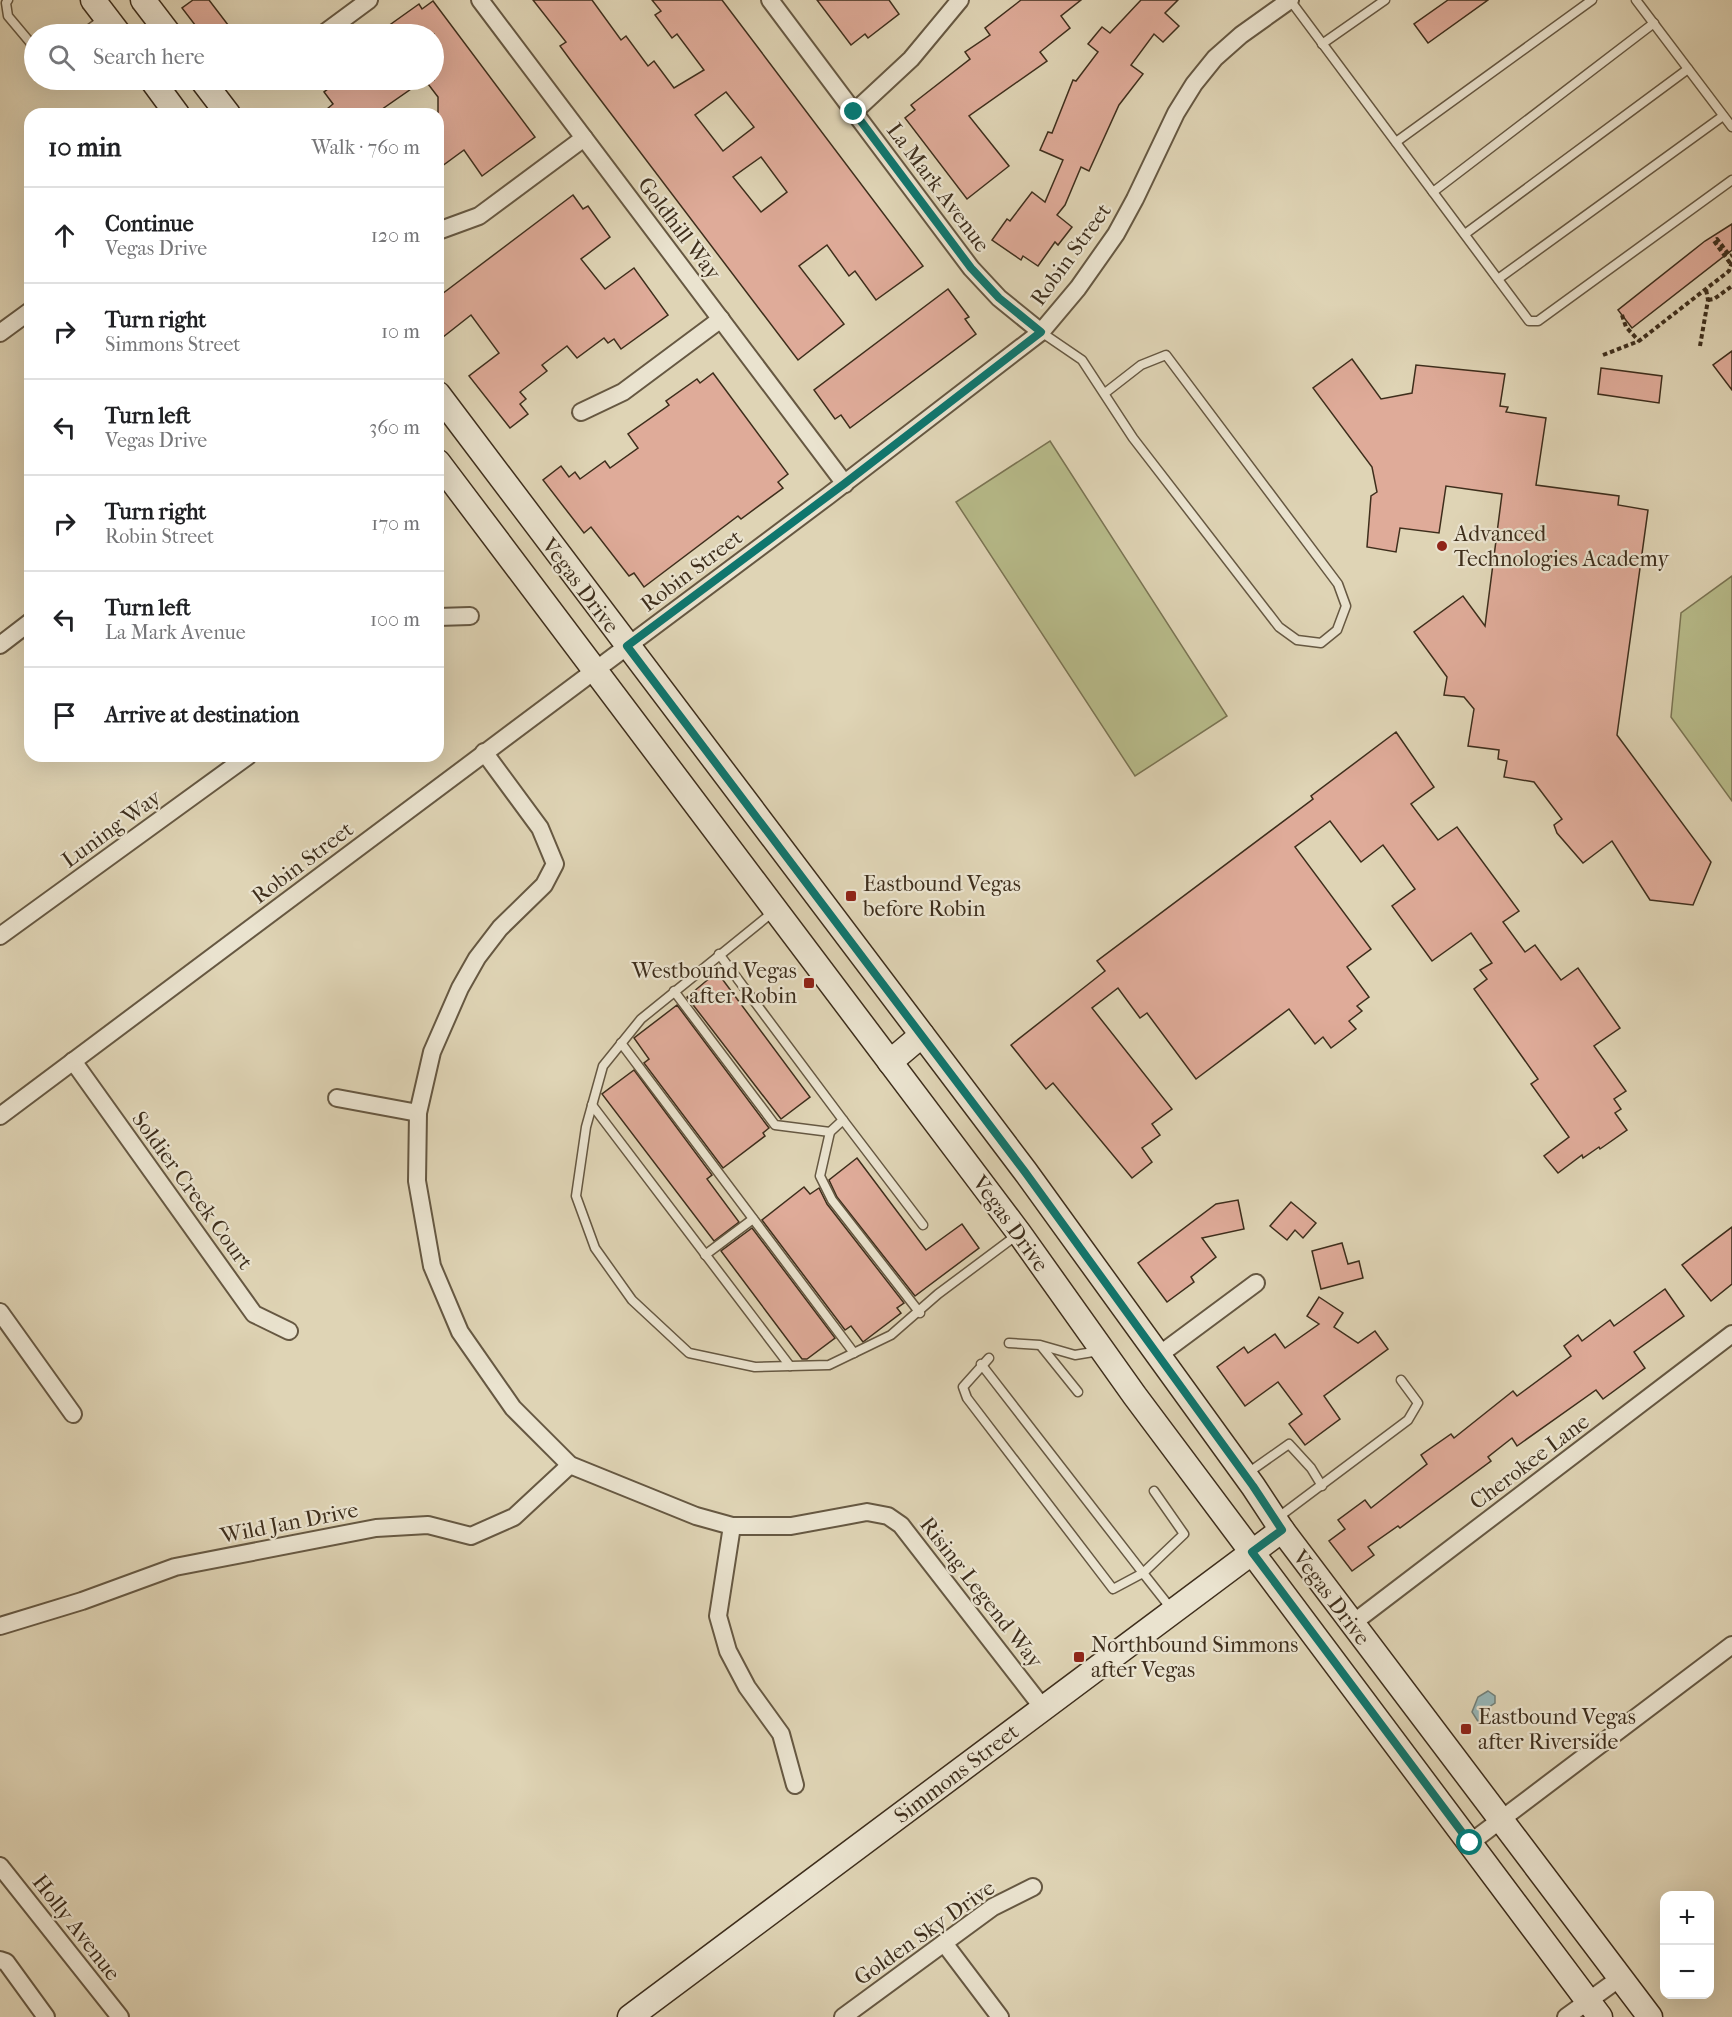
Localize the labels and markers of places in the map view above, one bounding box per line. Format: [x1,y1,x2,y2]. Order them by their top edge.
place label: Advanced Technologies Academy [1453,521,1670,572]
marker: Advanced Technologies Academy [1435,539,1449,553]
place label: Eastbound Vegas before Robin [862,871,1021,922]
marker: Eastbound Vegas before Robin [844,889,858,903]
place label: Westbound Vegas after Robin [631,958,797,1009]
marker: Westbound Vegas after Robin [802,976,816,990]
place label: Northbound Simmons after Vegas [1091,1632,1298,1683]
marker: Northbound Simmons after Vegas [1072,1650,1086,1664]
place label: Eastbound Vegas after Riverside [1478,1704,1636,1755]
marker: Eastbound Vegas after Riverside [1459,1722,1473,1736]

